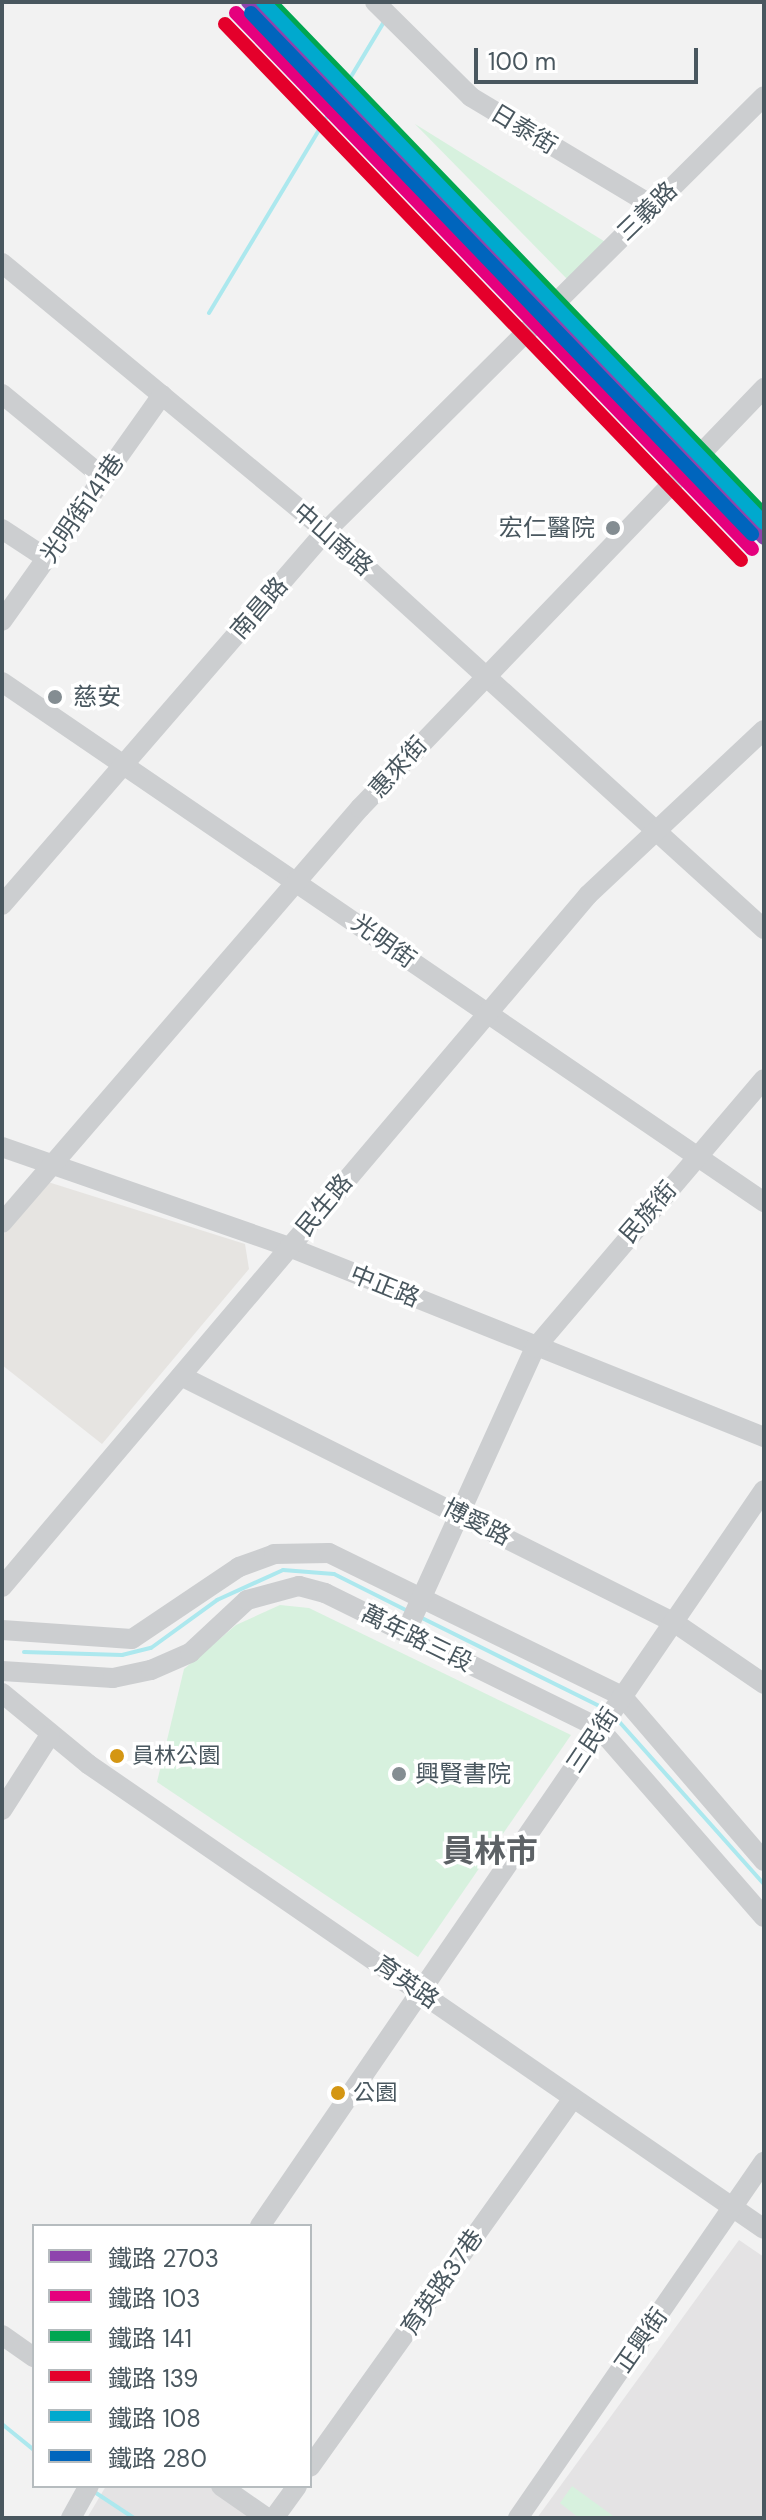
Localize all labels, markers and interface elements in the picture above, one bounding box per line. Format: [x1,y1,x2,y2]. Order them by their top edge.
scale bar [478,32,702,82]
text: 100 m [488,46,556,77]
street label: 日泰街 [486,98,562,160]
street label: 三義路 [611,176,683,246]
street label: 光明街141巷 [34,448,130,568]
street label: 中山南路 [287,497,379,581]
place label: 宏仁醫院 [499,514,595,542]
marker: 宏仁醫院 [602,517,624,539]
street label: 南昌路 [225,571,293,645]
place label: 慈安 [73,683,121,711]
marker: 慈安 [44,686,66,708]
street label: 惠來街 [363,731,433,803]
street label: 光明街 [346,908,422,974]
street label: 民生路 [290,1168,358,1242]
street label: 民族街 [614,1175,682,1249]
street label: 中正路 [346,1259,424,1313]
street label: 博愛路 [438,1493,516,1551]
street label: 萬年路三段 [357,1599,477,1677]
street label: 三民街 [560,1702,624,1778]
place label: 員林公園 [132,1743,220,1769]
marker: 員林公園 [109,1748,125,1764]
place label: 興賢書院 [415,1760,511,1788]
marker: 興賢書院 [390,1765,408,1783]
district label: 員林市 [442,1832,538,1870]
street label: 育英路 [369,1950,445,2014]
place label: 公園 [353,2080,397,2106]
marker: 公園 [330,2085,346,2101]
legend [32,2224,312,2488]
street label: 育英路37巷 [395,2224,489,2340]
text: 鐵路 2703 [108,2243,219,2274]
text: 鐵路 103 [108,2283,200,2314]
street label: 正興街 [609,2302,673,2378]
text: 鐵路 141 [108,2323,192,2354]
text: 鐵路 139 [108,2363,198,2394]
text: 鐵路 108 [108,2403,201,2434]
text: 鐵路 280 [108,2443,207,2474]

